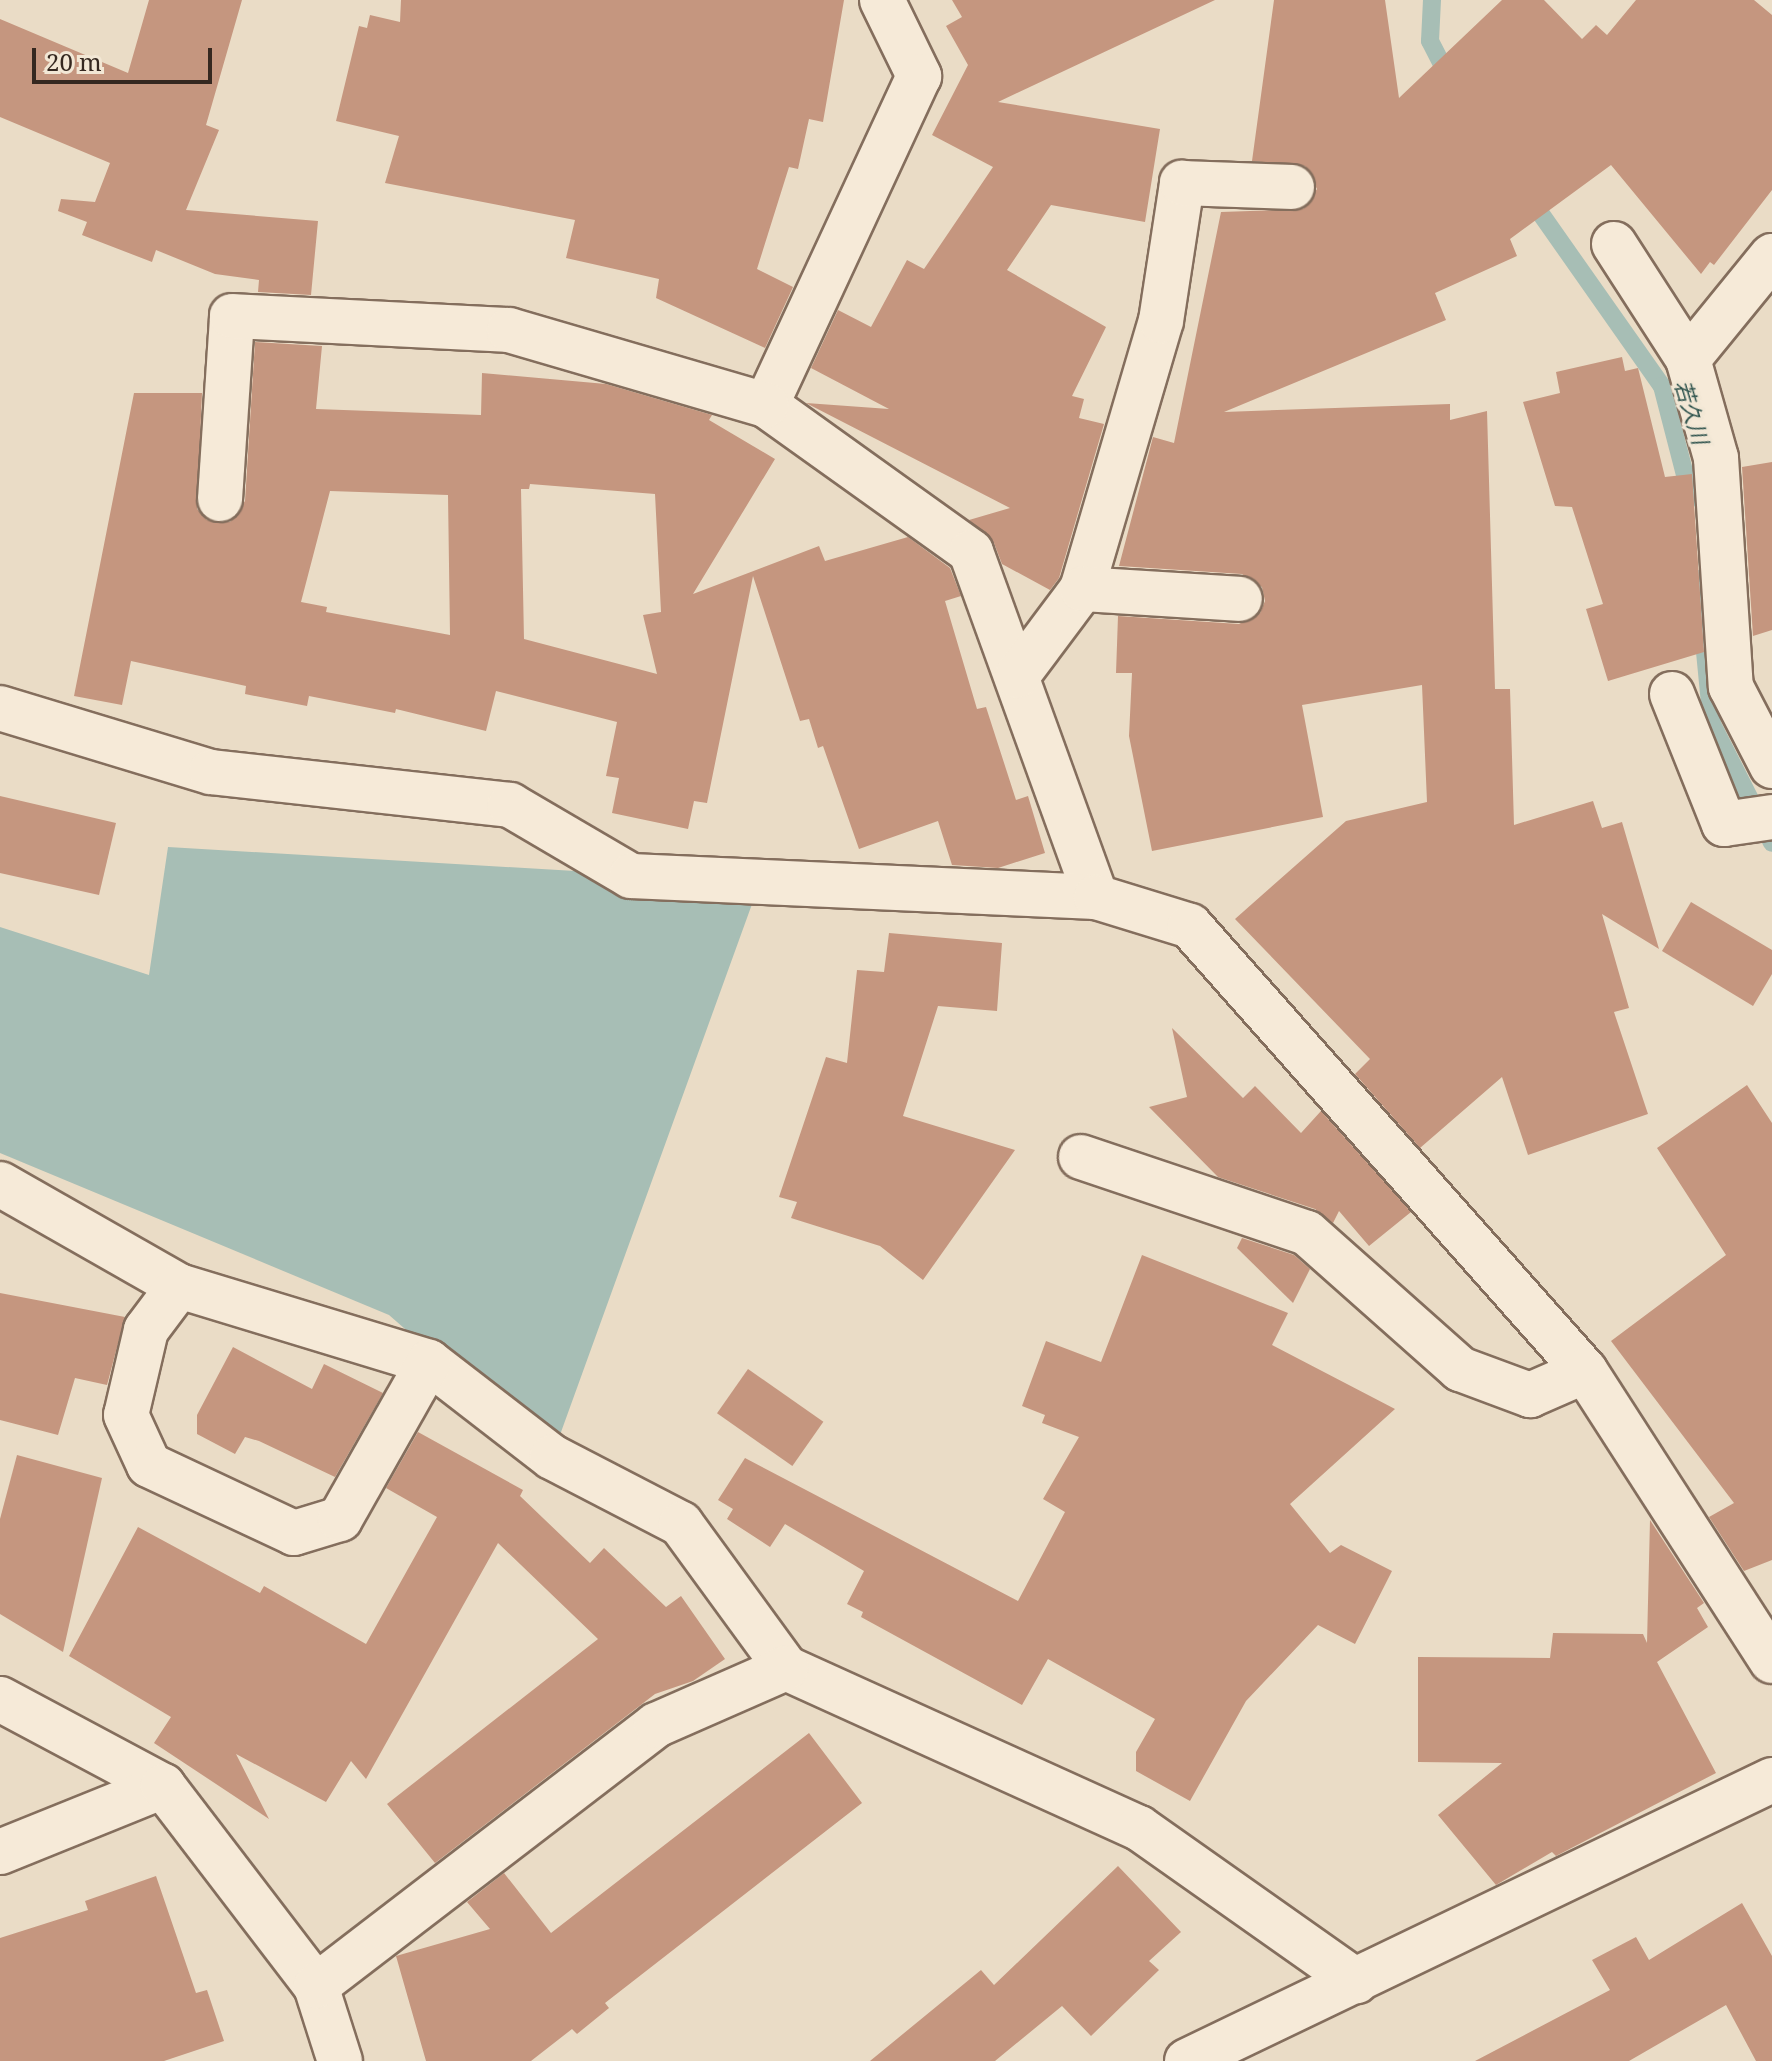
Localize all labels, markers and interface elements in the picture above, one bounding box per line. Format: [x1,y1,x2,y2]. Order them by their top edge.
scale bar [36,32,216,82]
text: 20 m [46,45,102,78]
water label: 若久川 [1670,377,1714,447]

